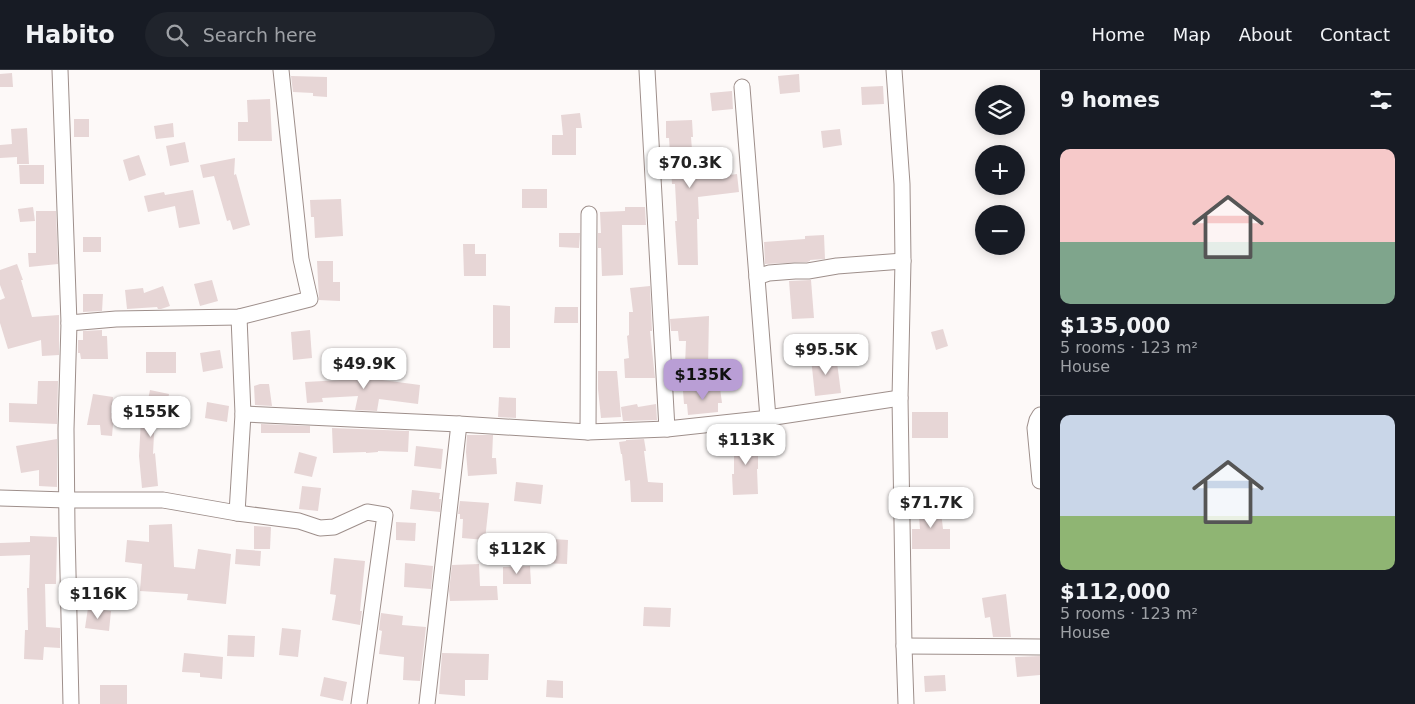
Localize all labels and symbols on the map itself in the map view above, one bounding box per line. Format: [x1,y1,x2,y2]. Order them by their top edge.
pin: $70.3K [649,146,731,189]
pin: $95.5K [785,334,867,376]
pin: $49.9K [323,348,405,390]
pin: $135K [668,358,738,401]
pin: $155K [116,396,186,438]
pin: $113K [711,424,781,466]
pin: $71.7K [890,486,972,529]
pin: $112K [482,532,552,575]
pin: $116K [63,578,133,620]

